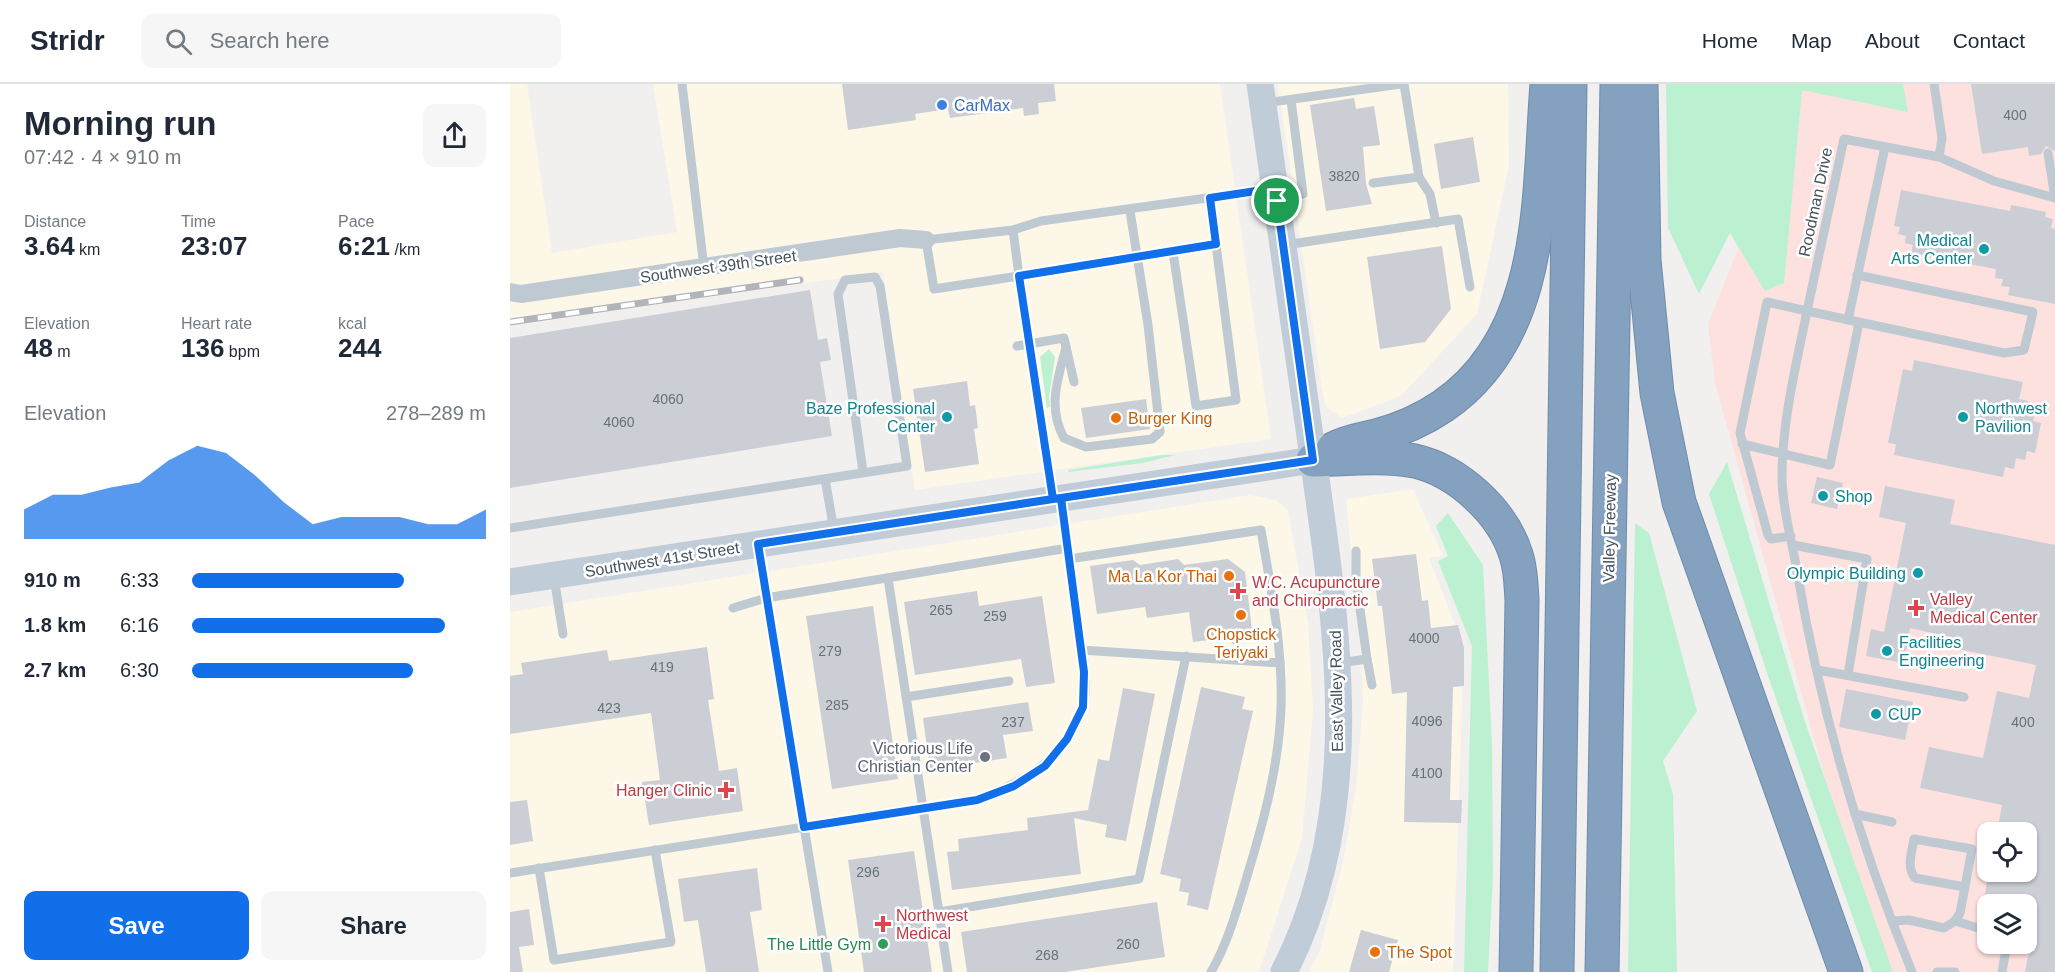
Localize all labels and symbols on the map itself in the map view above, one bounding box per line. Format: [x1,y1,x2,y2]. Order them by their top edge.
place label: CarMax [954,97,1010,114]
marker: CarMax [935,98,949,112]
house number: 400 [2003,107,2027,123]
street label: Roodman Drive [1796,146,1835,258]
house number: 3820 [1328,168,1360,184]
pin [1251,175,1302,226]
place label: Medical Arts Center [1891,232,1973,267]
marker: Medical Arts Center [1977,242,1991,256]
street label: Southwest 39th Street [639,247,798,286]
house number: 4060 [652,391,684,407]
place label: Baze Professional Center [806,400,936,435]
place label: Northwest Pavilion [1975,400,2048,435]
marker: Baze Professional Center [940,410,954,424]
place label: Burger King [1128,410,1213,427]
marker: Northwest Pavilion [1956,410,1970,424]
marker: Burger King [1109,411,1123,425]
house number: 4060 [603,414,635,430]
street label: Valley Freeway [1600,474,1619,582]
place label: Shop [1835,488,1872,505]
marker: Shop [1816,489,1830,503]
street label: Southwest 41st Street [583,539,741,580]
place label: Olympic Building [1787,565,1906,582]
marker: Olympic Building [1911,566,1925,580]
place label: Ma La Kor Thai [1108,568,1217,585]
marker: Ma La Kor Thai [1222,569,1236,583]
place label: W.C. Acupuncture and Chiropractic [1252,574,1380,609]
marker: W.C. Acupuncture and Chiropractic [1229,582,1247,600]
place label: Valley Medical Center [1930,591,2038,626]
marker: Valley Medical Center [1907,599,1925,617]
house number: 265 [929,602,953,618]
house number: 259 [983,608,1007,624]
marker: Chopstick Teriyaki [1234,608,1248,622]
place label: Chopstick Teriyaki [1206,626,1277,661]
street label: East Valley Road [1327,630,1346,752]
house number: 4000 [1408,630,1440,646]
place label: Facilities Engineering [1899,634,1984,669]
house number: 279 [818,643,842,659]
marker: Facilities Engineering [1880,644,1894,658]
house number: 419 [650,659,674,675]
house number: 285 [825,697,849,713]
house number: 423 [597,700,621,716]
place label: CUP [1888,706,1922,723]
marker: CUP [1869,707,1883,721]
house number: 4096 [1411,713,1443,729]
house number: 237 [1001,714,1025,730]
house number: 400 [2011,714,2035,730]
place label: Victorious Life Christian Center [857,740,974,775]
marker: Victorious Life Christian Center [978,750,992,764]
house number: 4100 [1411,765,1443,781]
marker: Hanger Clinic [717,781,735,799]
place label: Hanger Clinic [616,782,712,799]
house number: 296 [856,864,880,880]
place label: Northwest Medical [896,907,969,942]
marker: Northwest Medical [874,915,892,933]
place label: The Little Gym [767,936,871,953]
house number: 260 [1116,936,1140,952]
marker: The Little Gym [876,937,890,951]
place label: The Spot [1387,944,1452,961]
marker: The Spot [1368,945,1382,959]
house number: 268 [1035,947,1059,963]

